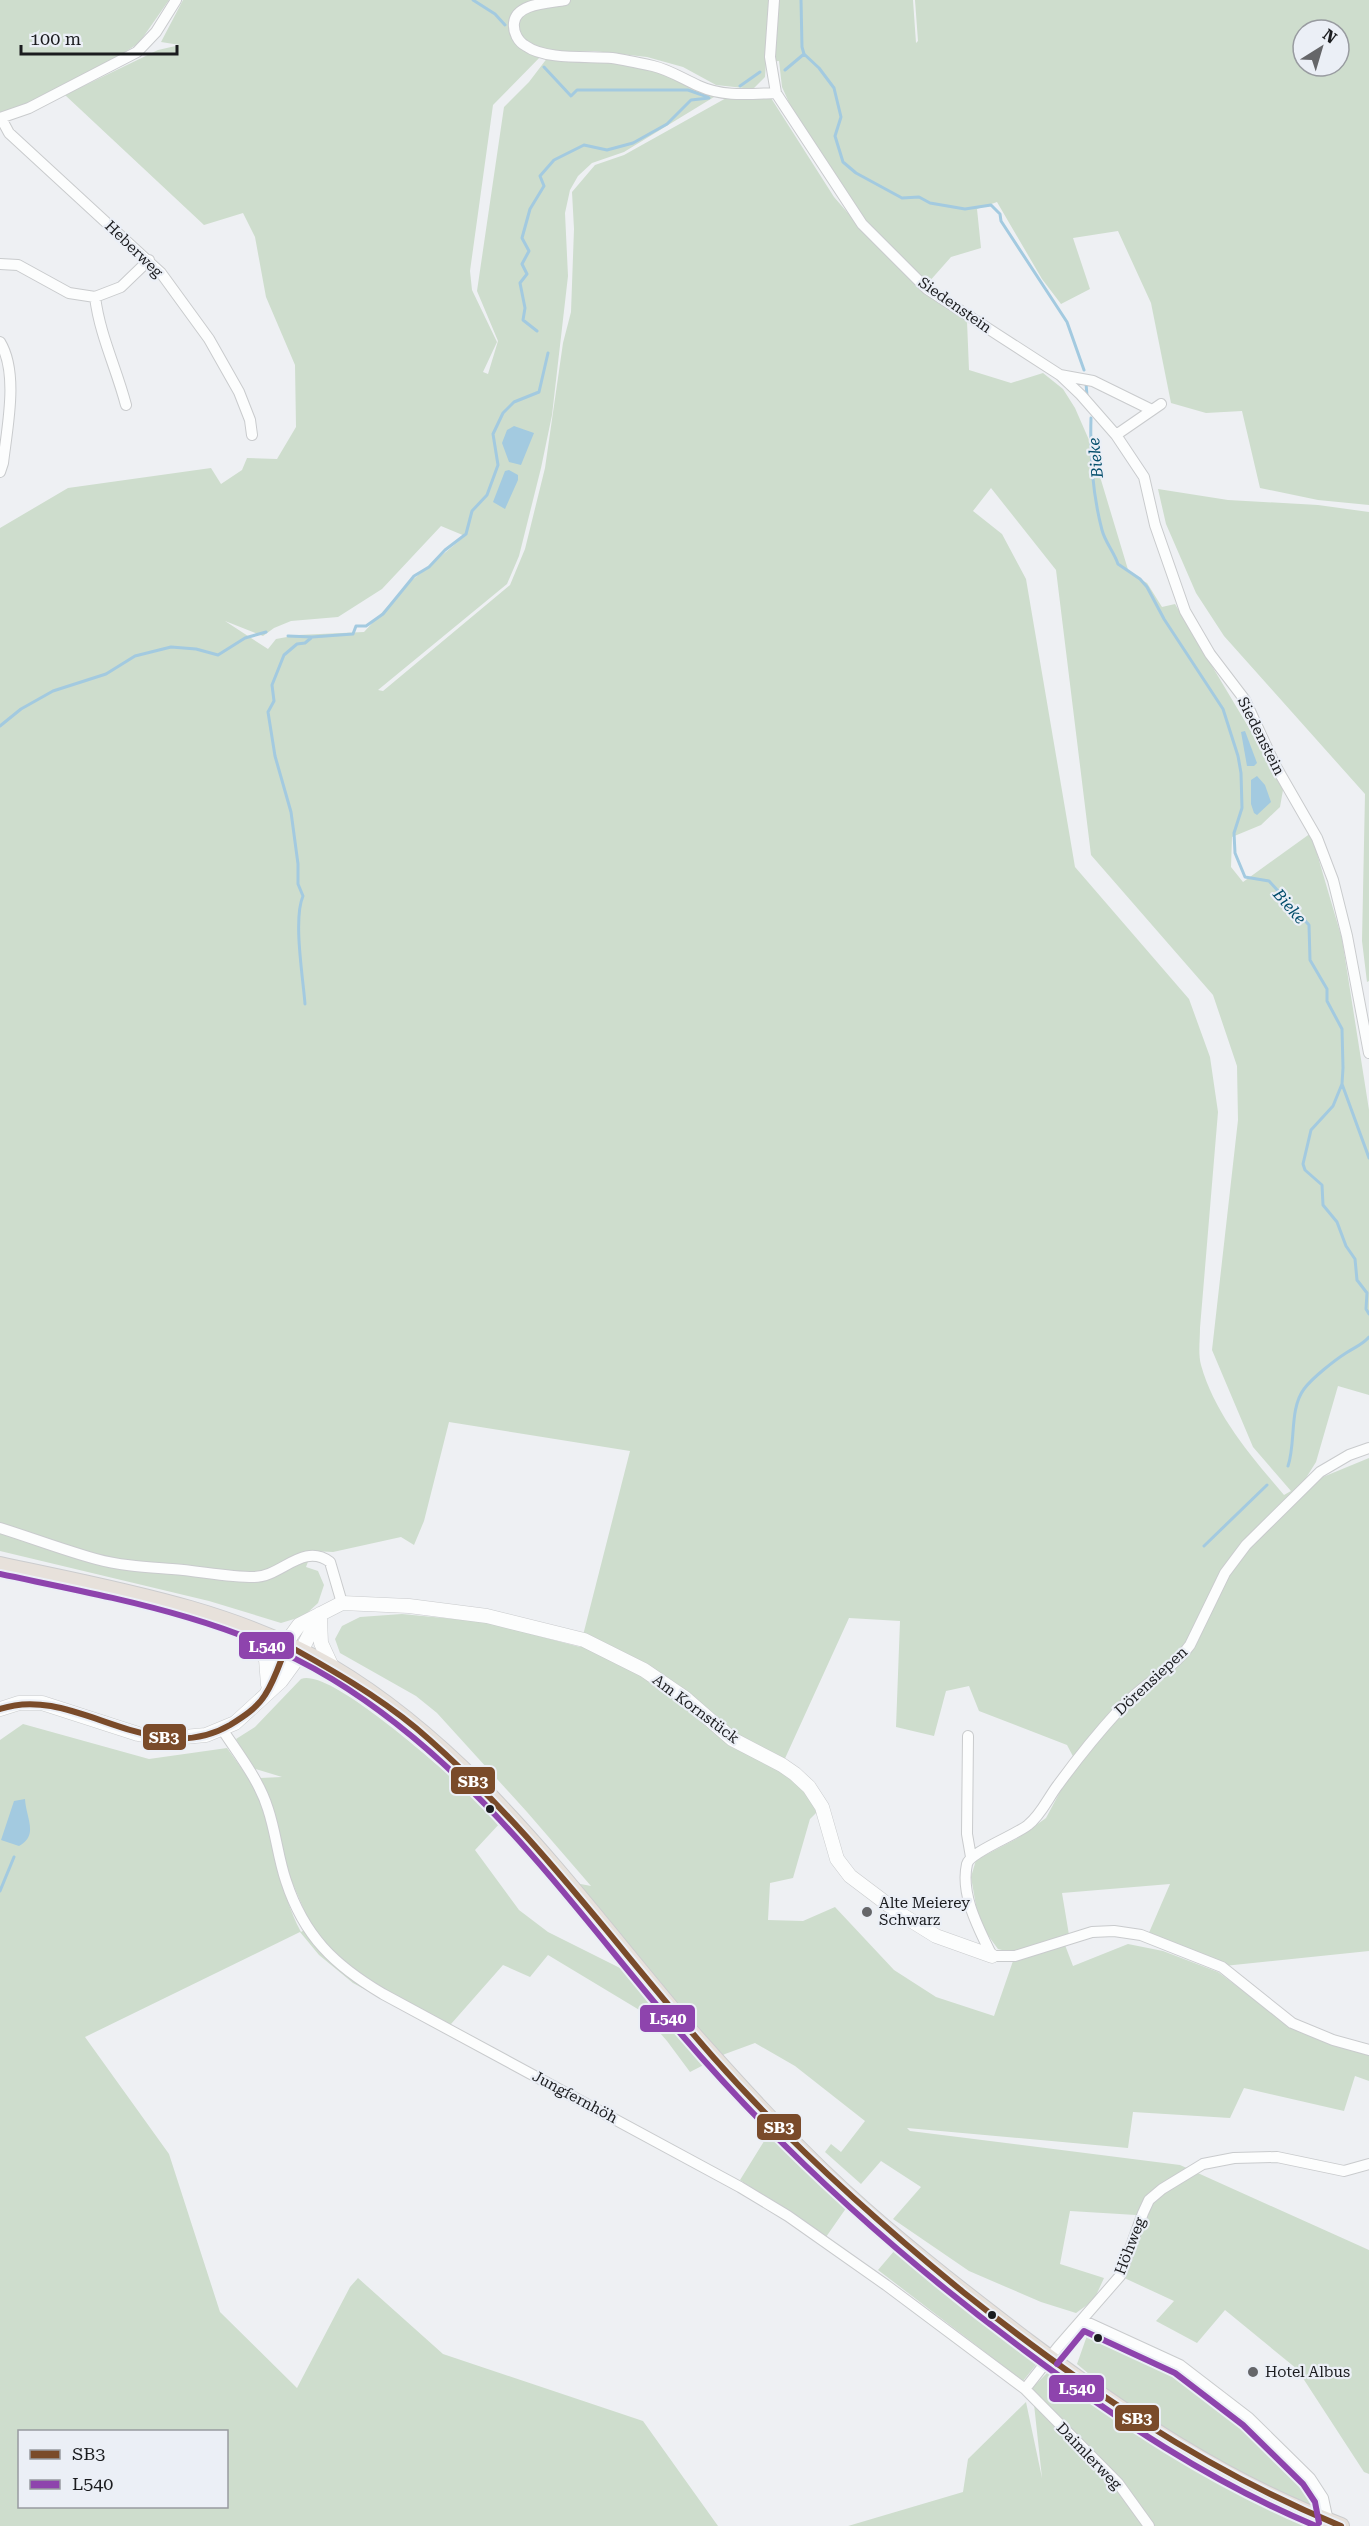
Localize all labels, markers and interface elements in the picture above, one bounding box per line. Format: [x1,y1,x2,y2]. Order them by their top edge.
scale bar [21,18,177,56]
north arrow [1291,18,1351,78]
text: N [1319,25,1340,48]
text: 100 m [30,28,81,49]
street label: Heberweg [101,217,167,281]
street label: Siedenstein [915,273,995,337]
water label: Bieke [1084,437,1107,480]
street label: Siedenstein [1234,694,1289,778]
water label: Bieke [1269,884,1310,928]
line badge: L540 [238,1631,295,1660]
text: L540 [248,1637,286,1656]
street label: Dörensiepen [1111,1643,1191,1719]
street label: Am Kornstück [649,1671,743,1748]
line badge: SB3 [142,1723,187,1751]
text: SB3 [149,1728,179,1747]
line badge: SB3 [450,1766,496,1795]
text: SB3 [458,1772,488,1791]
unlabelled marker [484,1803,496,1815]
place label: Alte Meierey Schwarz [879,1894,970,1929]
marker: Alte Meierey Schwarz [860,1905,874,1919]
line badge: L540 [639,2004,696,2033]
text: L540 [649,2009,687,2028]
street label: Jungfernhöh [529,2067,621,2127]
line badge: SB3 [756,2113,802,2141]
text: SB3 [764,2118,794,2137]
street label: Höhweg [1111,2214,1149,2277]
unlabelled marker [986,2309,998,2321]
unlabelled marker [1092,2332,1104,2344]
place label: Hotel Albus [1265,2363,1350,2381]
marker: Hotel Albus [1246,2365,1260,2379]
line badge: L540 [1048,2374,1105,2403]
text: L540 [1058,2379,1096,2398]
line badge: SB3 [1114,2404,1160,2432]
text: SB3 [1122,2409,1152,2428]
street label: Daimlerweg [1053,2419,1126,2494]
legend [18,2430,228,2508]
text: SB3 [72,2443,105,2464]
text: L540 [72,2473,113,2494]

